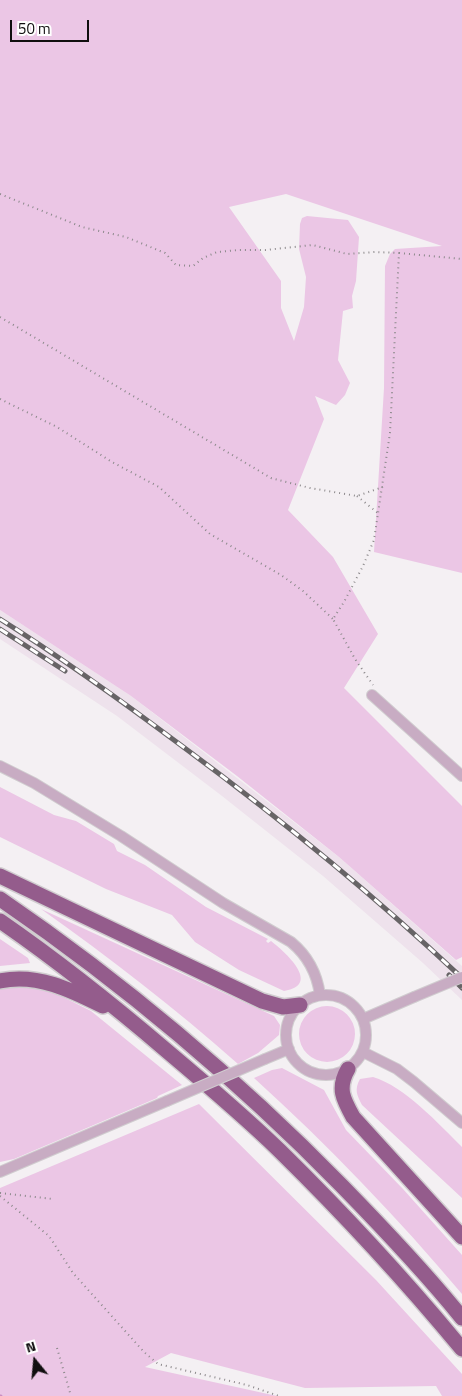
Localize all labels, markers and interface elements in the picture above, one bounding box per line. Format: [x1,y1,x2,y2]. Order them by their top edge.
scale bar [12,10,91,42]
text: 50 m [18,17,51,40]
text: N [23,1335,38,1358]
north arrow [10,1336,60,1386]

